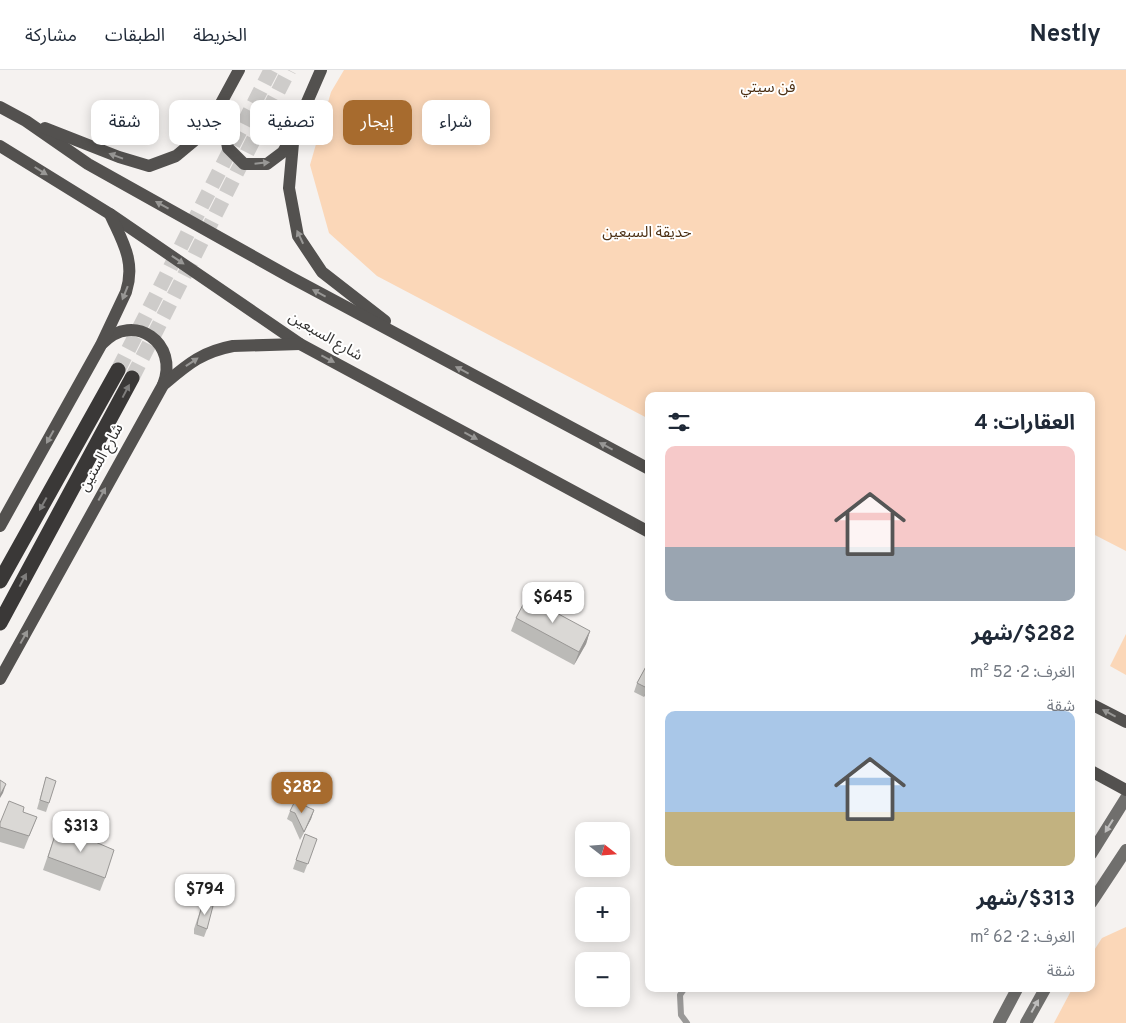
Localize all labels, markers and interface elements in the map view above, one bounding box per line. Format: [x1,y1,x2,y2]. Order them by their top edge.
text: Nestly [1030,20,1101,50]
text: مشاركة [25,25,77,48]
text: الطبقات [105,25,165,48]
text: الخريطة [193,25,247,48]
park label: فن سيتي [740,79,796,98]
chip: شقة [91,100,159,145]
chip: جديد [169,100,240,145]
chip: تصفية [250,100,333,145]
chip: إيجار [343,100,412,145]
chip: شراء [422,100,490,145]
one-way arrow [108,152,123,160]
one-way arrow [254,159,270,167]
one-way arrow [35,167,48,176]
one-way arrow [154,201,169,209]
park label: حديقة السبعين [602,224,692,243]
one-way arrow [296,230,304,244]
one-way arrow [171,255,184,265]
one-way arrow [121,286,129,301]
one-way arrow [312,289,326,297]
street label: شارع السبعين [284,308,366,367]
one-way arrow [321,354,335,363]
one-way arrow [185,357,199,366]
one-way arrow [455,365,469,374]
one-way arrow [121,384,130,397]
icon: filters [665,408,693,436]
text: العقارات: 4 [974,410,1075,437]
street label: شارع الستين [75,420,130,496]
one-way arrow [46,429,54,444]
one-way arrow [464,432,478,440]
one-way arrow [598,442,613,450]
icon: home [825,479,915,569]
one-way arrow [98,487,106,502]
one-way arrow [39,496,47,511]
one-way arrow [19,572,27,587]
pin: $645 [523,582,583,624]
text: $645 [533,588,573,608]
text: $282/شهر [971,621,1075,648]
one-way arrow [19,630,28,643]
text: الغرف: 2 · 52 m² [970,663,1075,683]
text: شقة [1047,697,1075,717]
one-way arrow [1101,709,1116,717]
icon: home [825,744,915,834]
pin: $282 [272,772,332,814]
text: $282 [283,778,321,798]
pin: $313 [51,810,111,853]
text: $313 [63,817,99,837]
one-way arrow [1104,819,1113,832]
north arrow [575,822,630,878]
map controls [575,822,630,1007]
pin: $794 [175,874,235,916]
text: $794 [186,880,224,900]
text: $313/شهر [976,886,1075,913]
button: + [575,887,630,942]
text: الغرف: 2 · 62 m² [970,928,1075,948]
button: − [575,952,630,1007]
text: شقة [1047,962,1075,982]
one-way arrow [1031,999,1039,1013]

